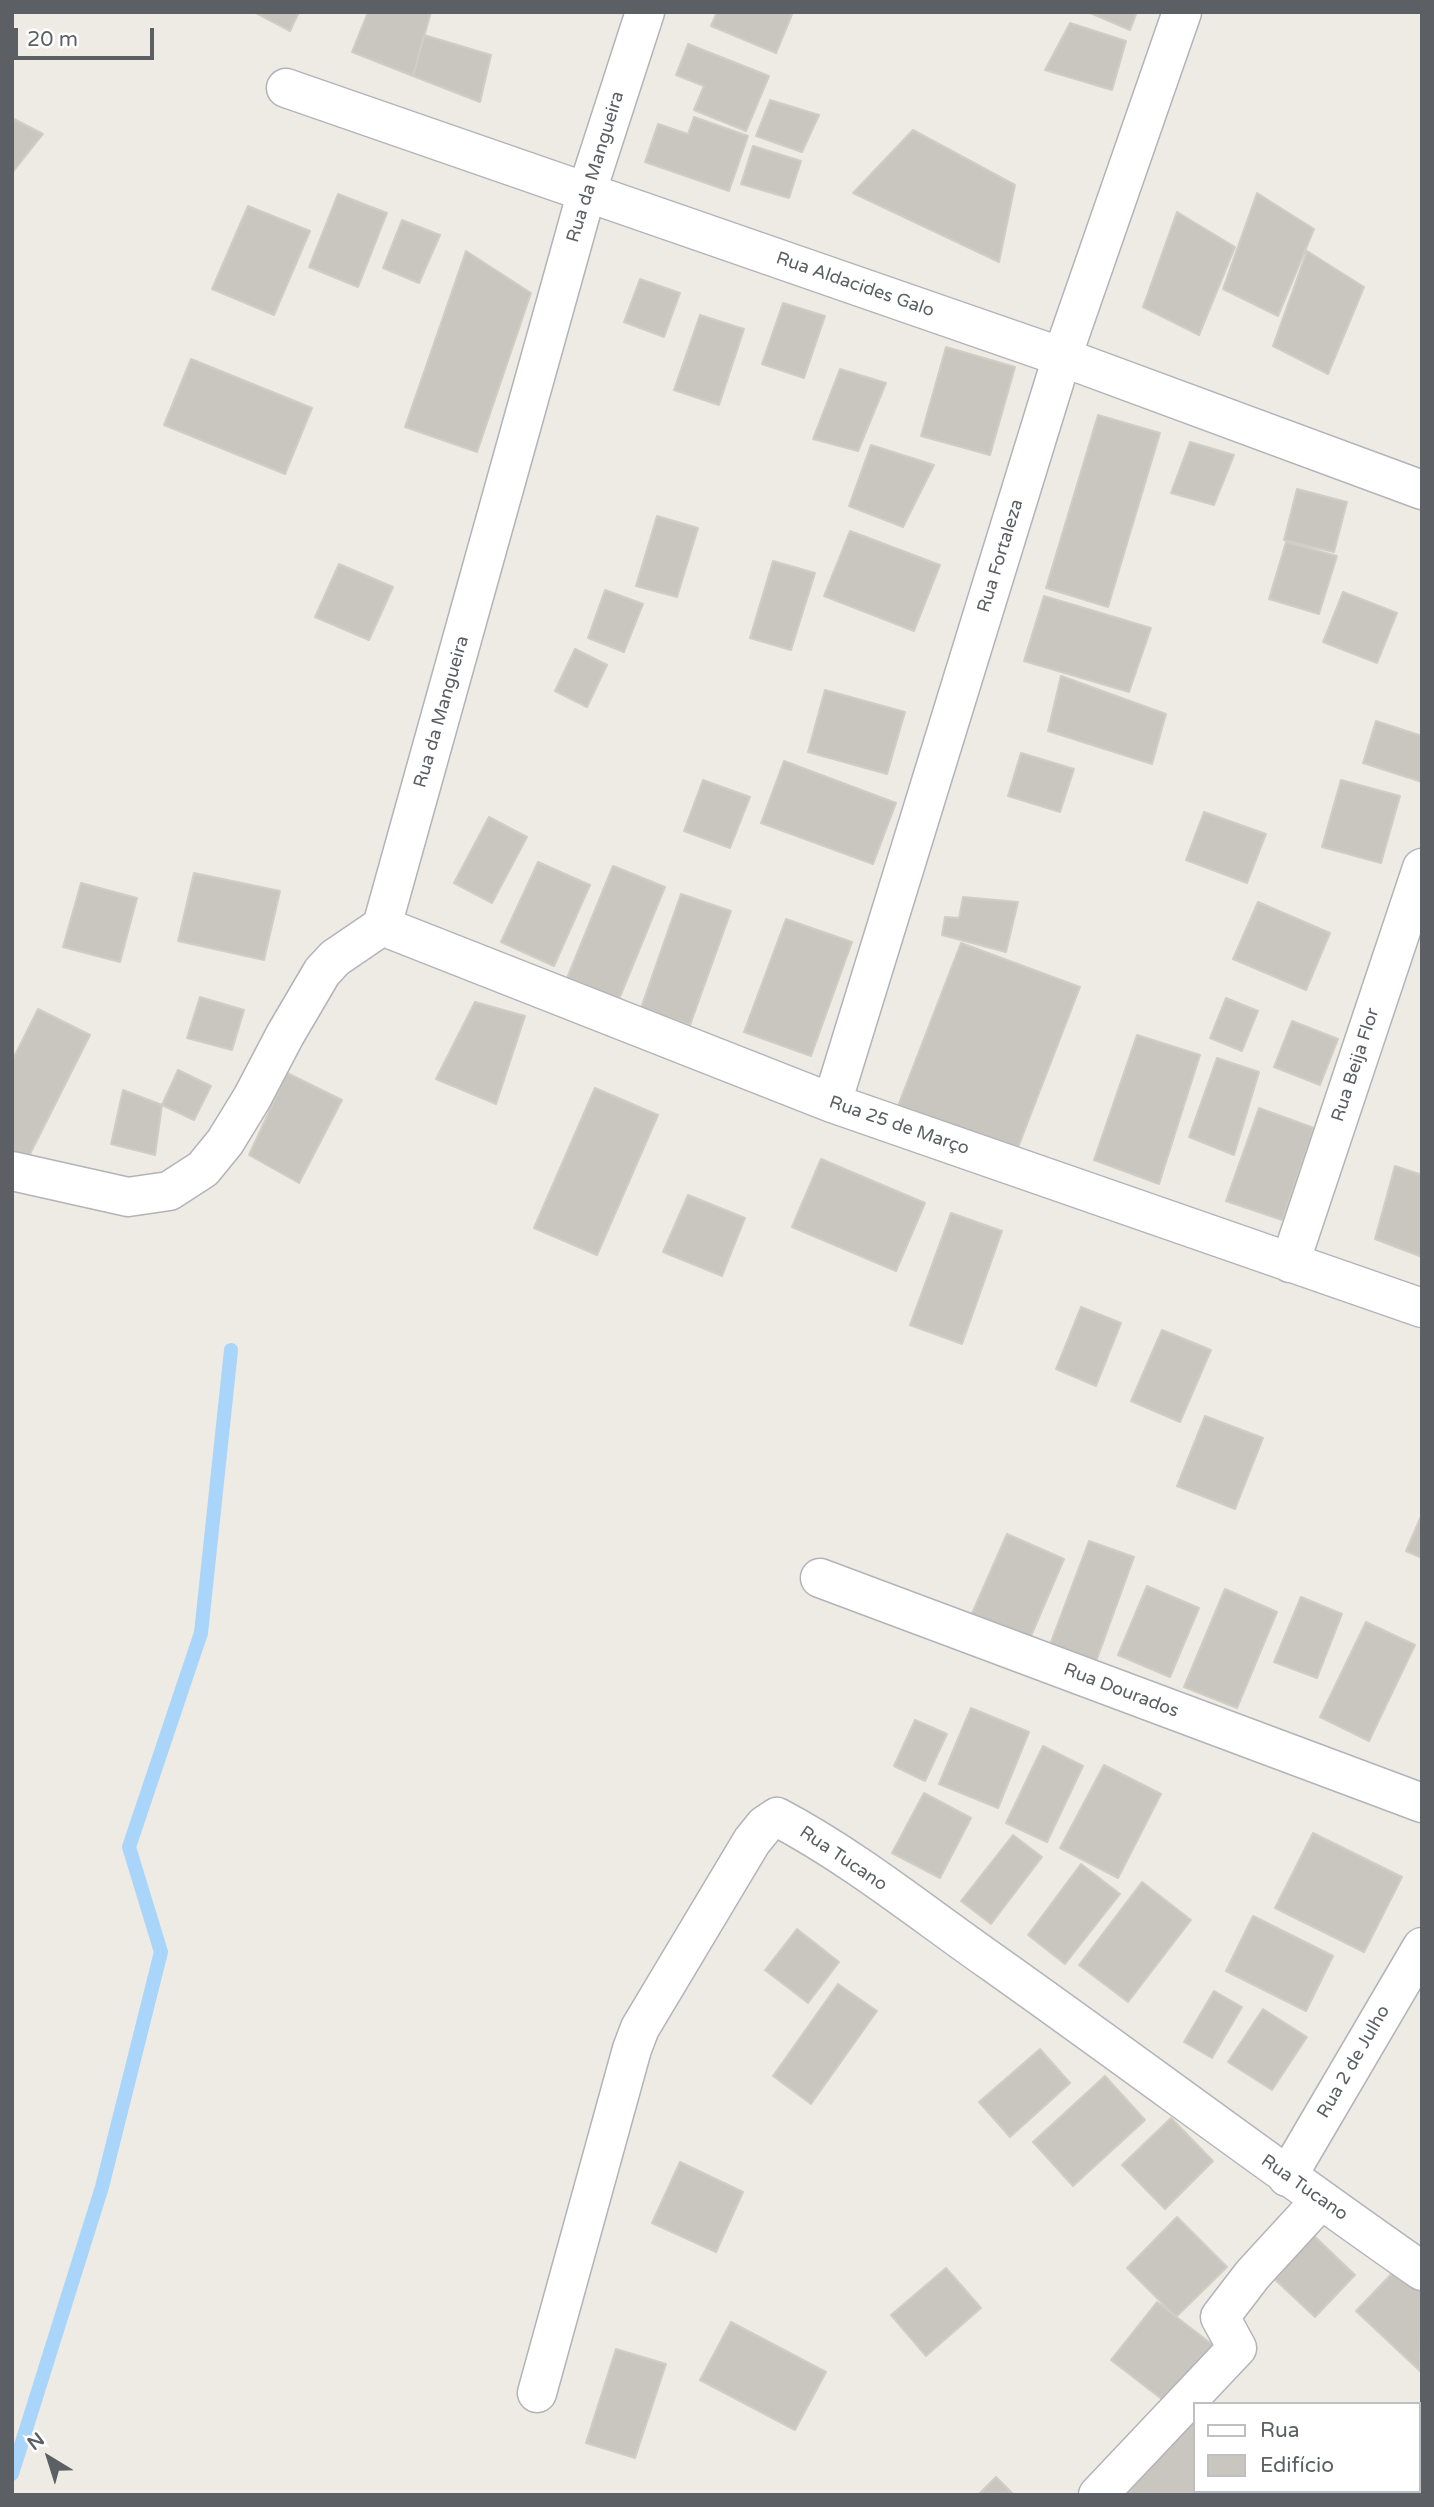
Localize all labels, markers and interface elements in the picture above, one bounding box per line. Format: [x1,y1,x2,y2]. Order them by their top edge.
scale bar [18,14,158,58]
text: 20 m [27,27,78,52]
street label: Rua da Mangueira [563,89,629,245]
street label: Rua Aldacides Galo [773,248,937,322]
street label: Rua Fortaleza [974,497,1028,615]
street label: Rua da Mangueira [410,633,474,791]
street label: Rua Beija Flor [1327,1005,1385,1125]
street label: Rua 25 de Março [826,1092,972,1160]
street label: Rua Dourados [1060,1659,1182,1723]
street label: Rua Tucano [795,1822,891,1896]
street label: Rua 2 de Julho [1313,2002,1395,2122]
street label: Rua Tucano [1256,2150,1352,2226]
legend [1192,2402,1420,2493]
text: Rua [1260,2418,1300,2443]
north arrow [14,2423,84,2493]
text: N [23,2428,49,2455]
text: Edifício [1260,2453,1334,2478]

